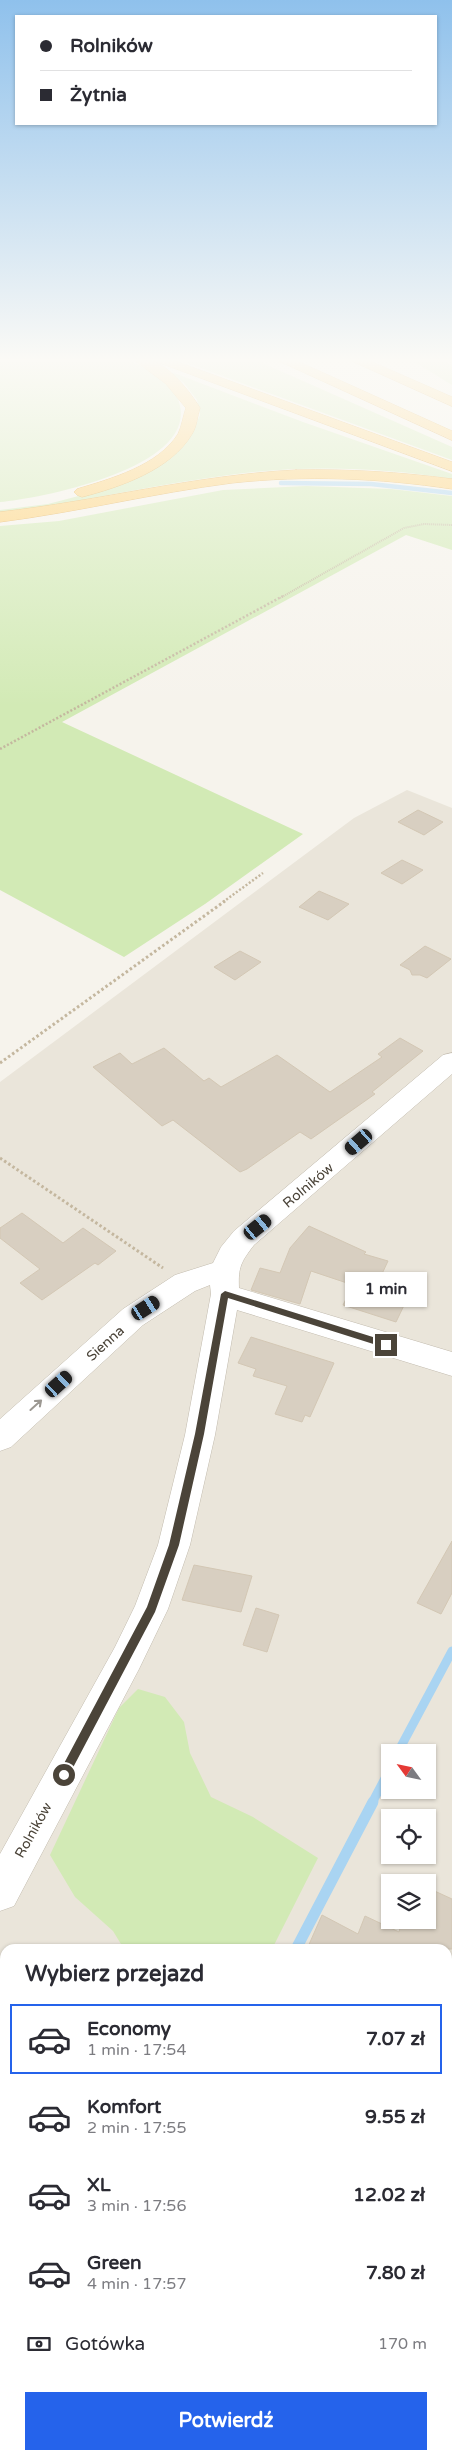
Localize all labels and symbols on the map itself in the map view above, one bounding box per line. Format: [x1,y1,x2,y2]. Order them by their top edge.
car [342,1126,375,1158]
street label: Rolników [279,1159,337,1211]
car [241,1212,274,1242]
callout: 1 min [345,1272,427,1308]
car [129,1294,162,1322]
street label: Sienna [83,1322,128,1365]
route end [375,1334,397,1356]
car [42,1368,75,1400]
one-way arrow [30,1399,43,1411]
north arrow [381,1744,436,1799]
route start [53,1764,75,1786]
street label: Rolników [11,1799,56,1861]

